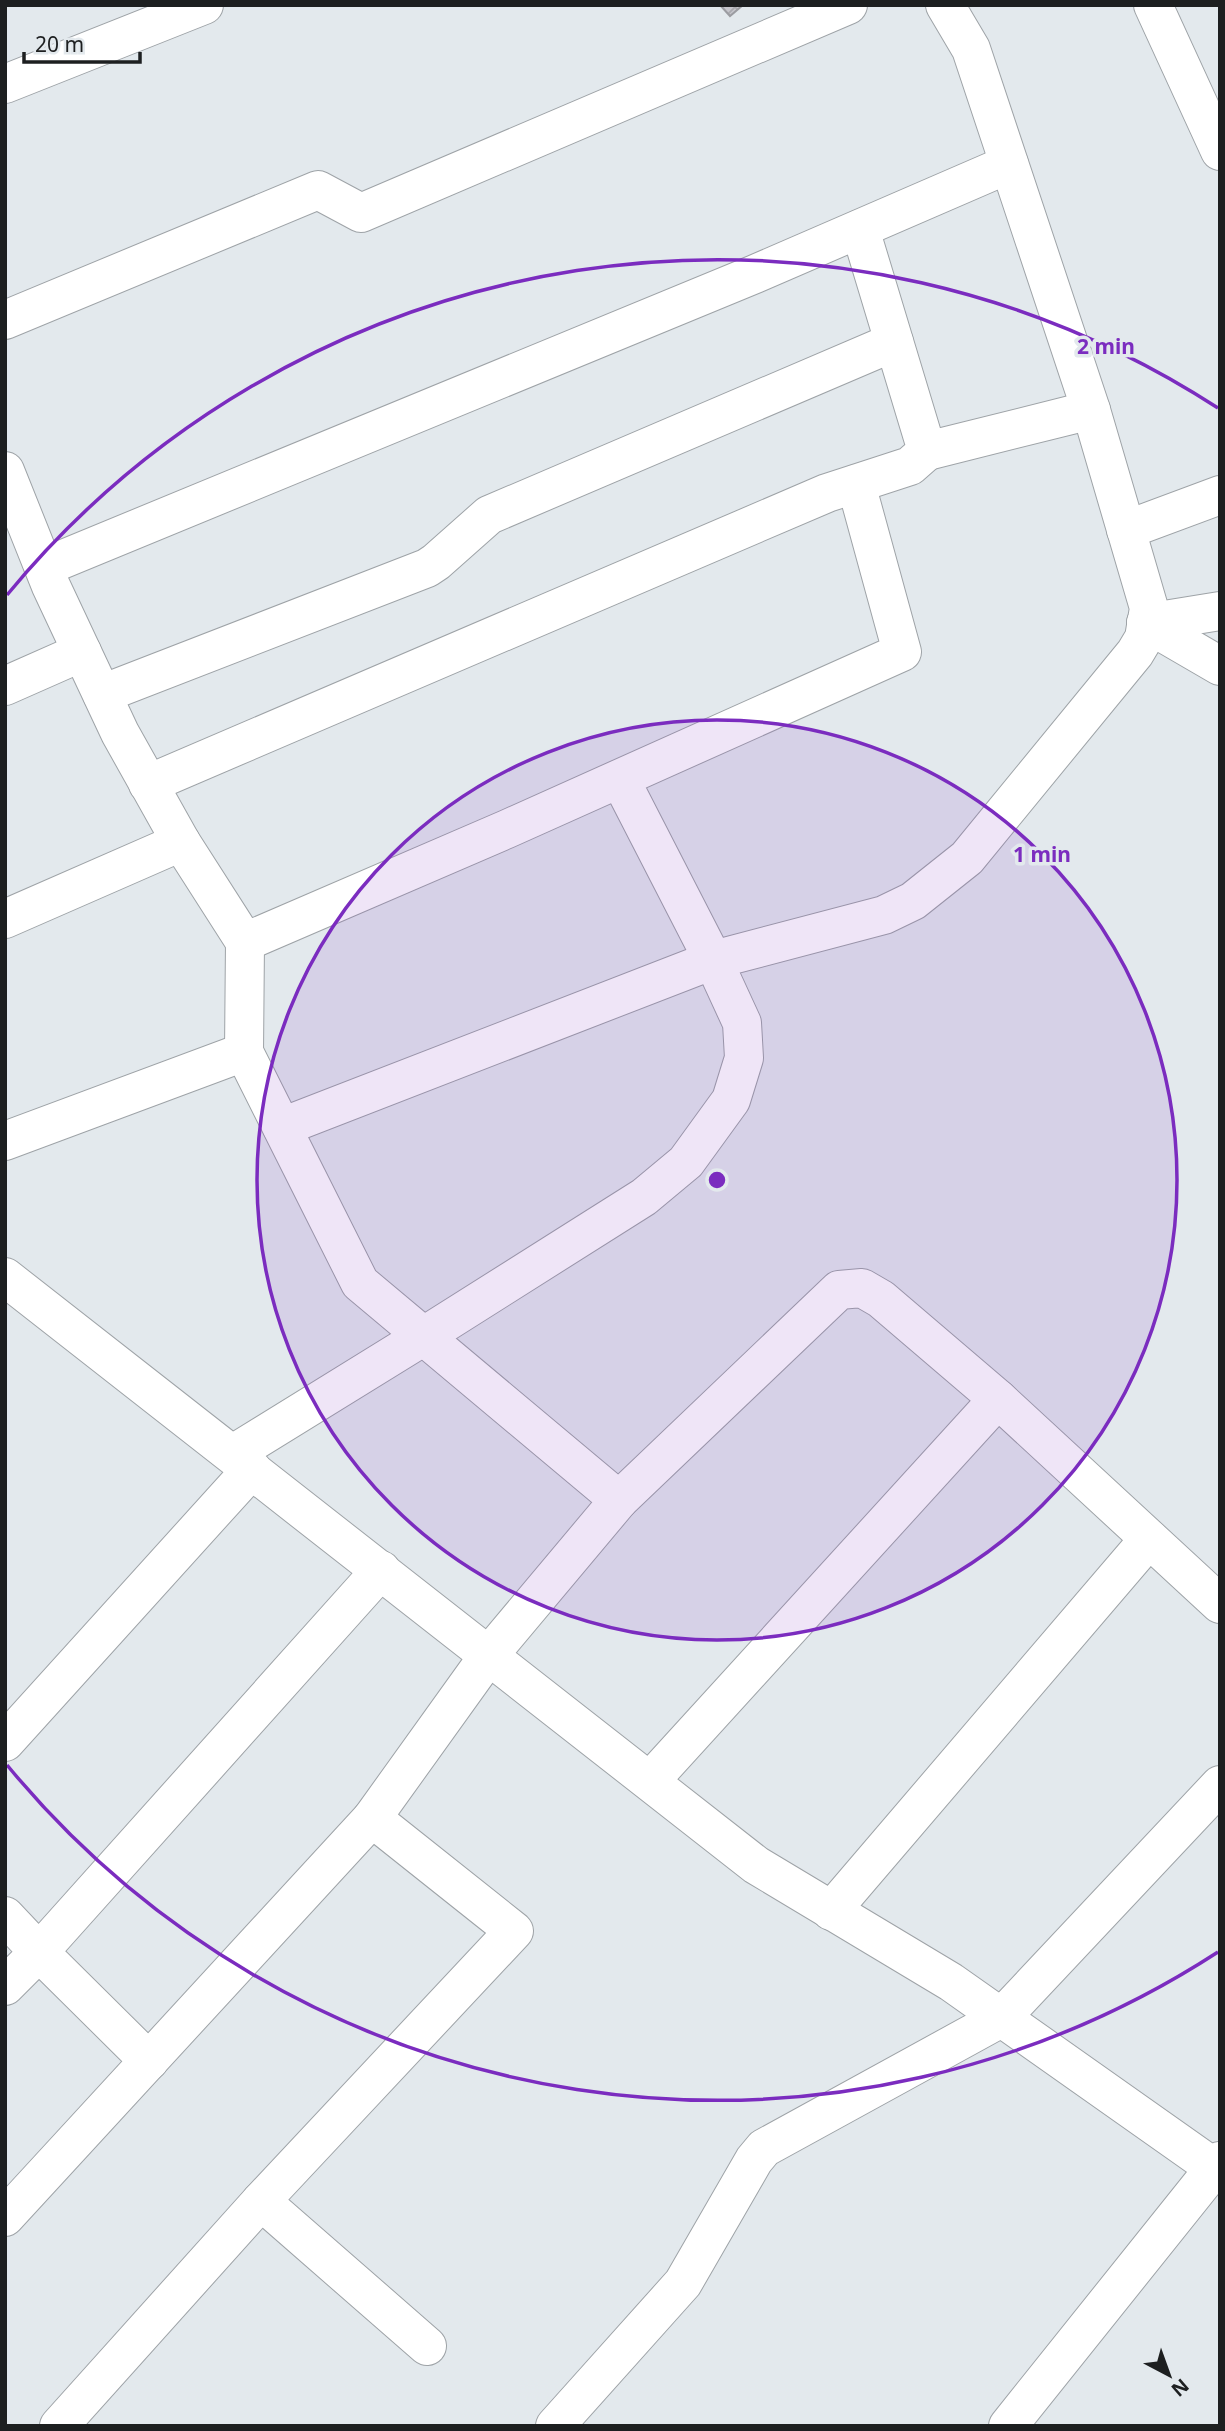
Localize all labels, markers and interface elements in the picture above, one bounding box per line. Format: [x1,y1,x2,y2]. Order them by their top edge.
scale bar [24,21,140,65]
text: 20 m [35,30,84,58]
text: 2 min [1077,332,1135,360]
text: 1 min [1013,840,1071,868]
centre of rings [705,1168,729,1192]
north arrow [1134,2340,1204,2410]
text: N [1166,2373,1195,2403]

